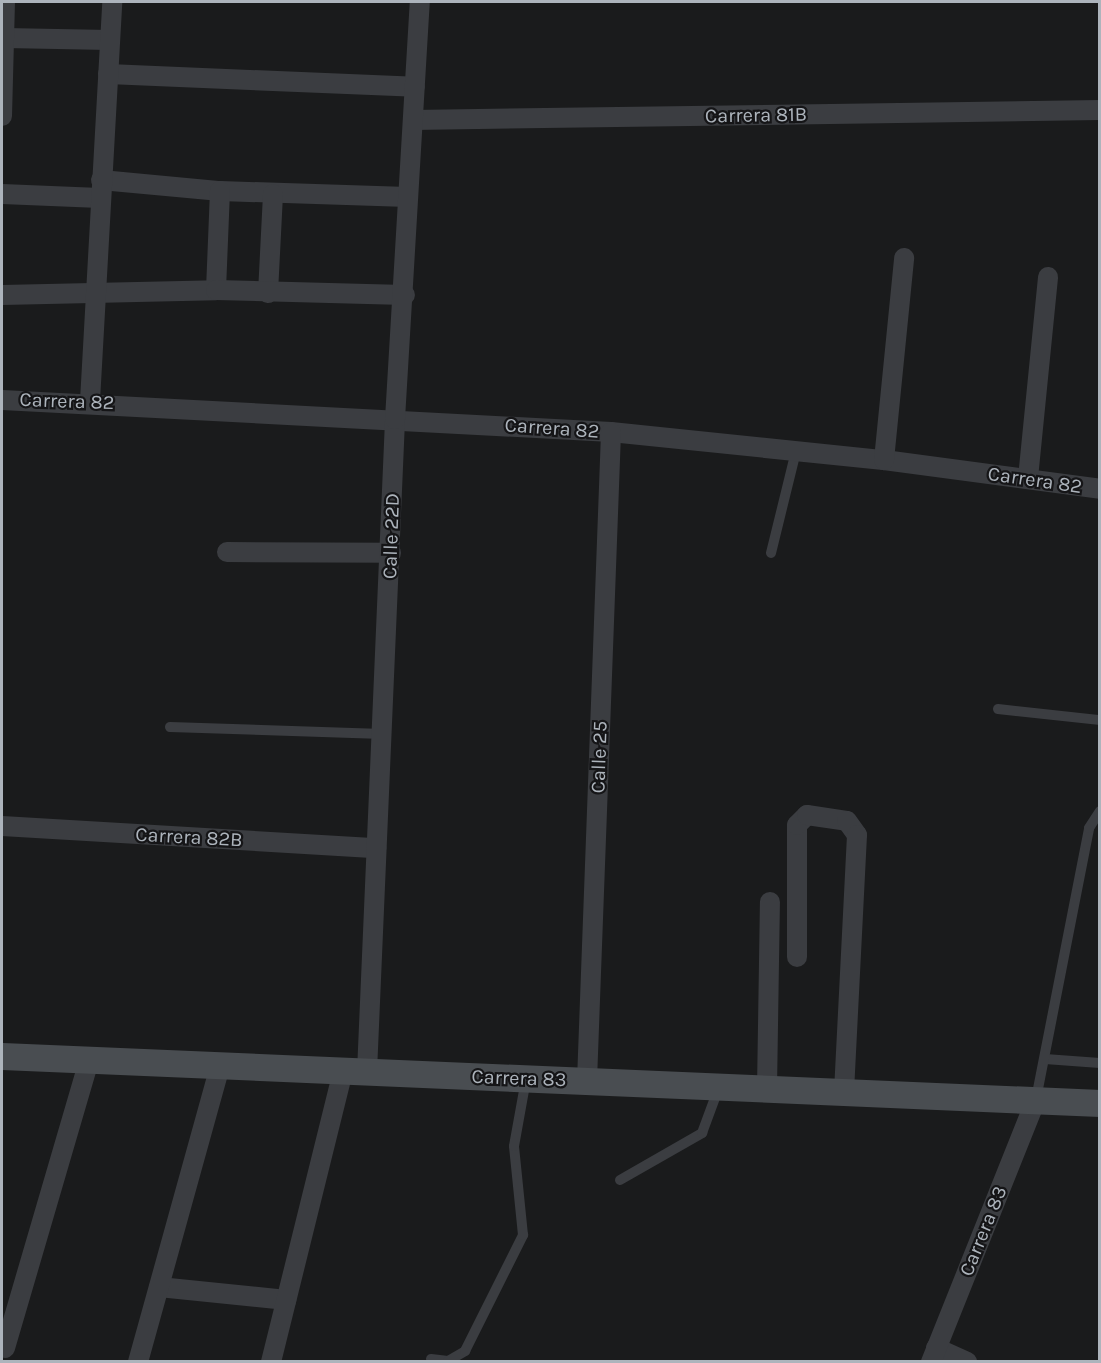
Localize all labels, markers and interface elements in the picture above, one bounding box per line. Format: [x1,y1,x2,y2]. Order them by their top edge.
street label: Carrera 81B [705,102,807,128]
street label: Carrera 82 [19,387,115,415]
street label: Carrera 82 [504,413,600,443]
street label: Carrera 82 [986,462,1084,498]
street label: Calle 22D [378,493,404,579]
street label: Calle 25 [586,720,612,794]
street label: Carrera 82B [135,822,243,852]
street label: Carrera 83 [471,1064,567,1092]
street label: Carrera 83 [954,1182,1012,1280]

